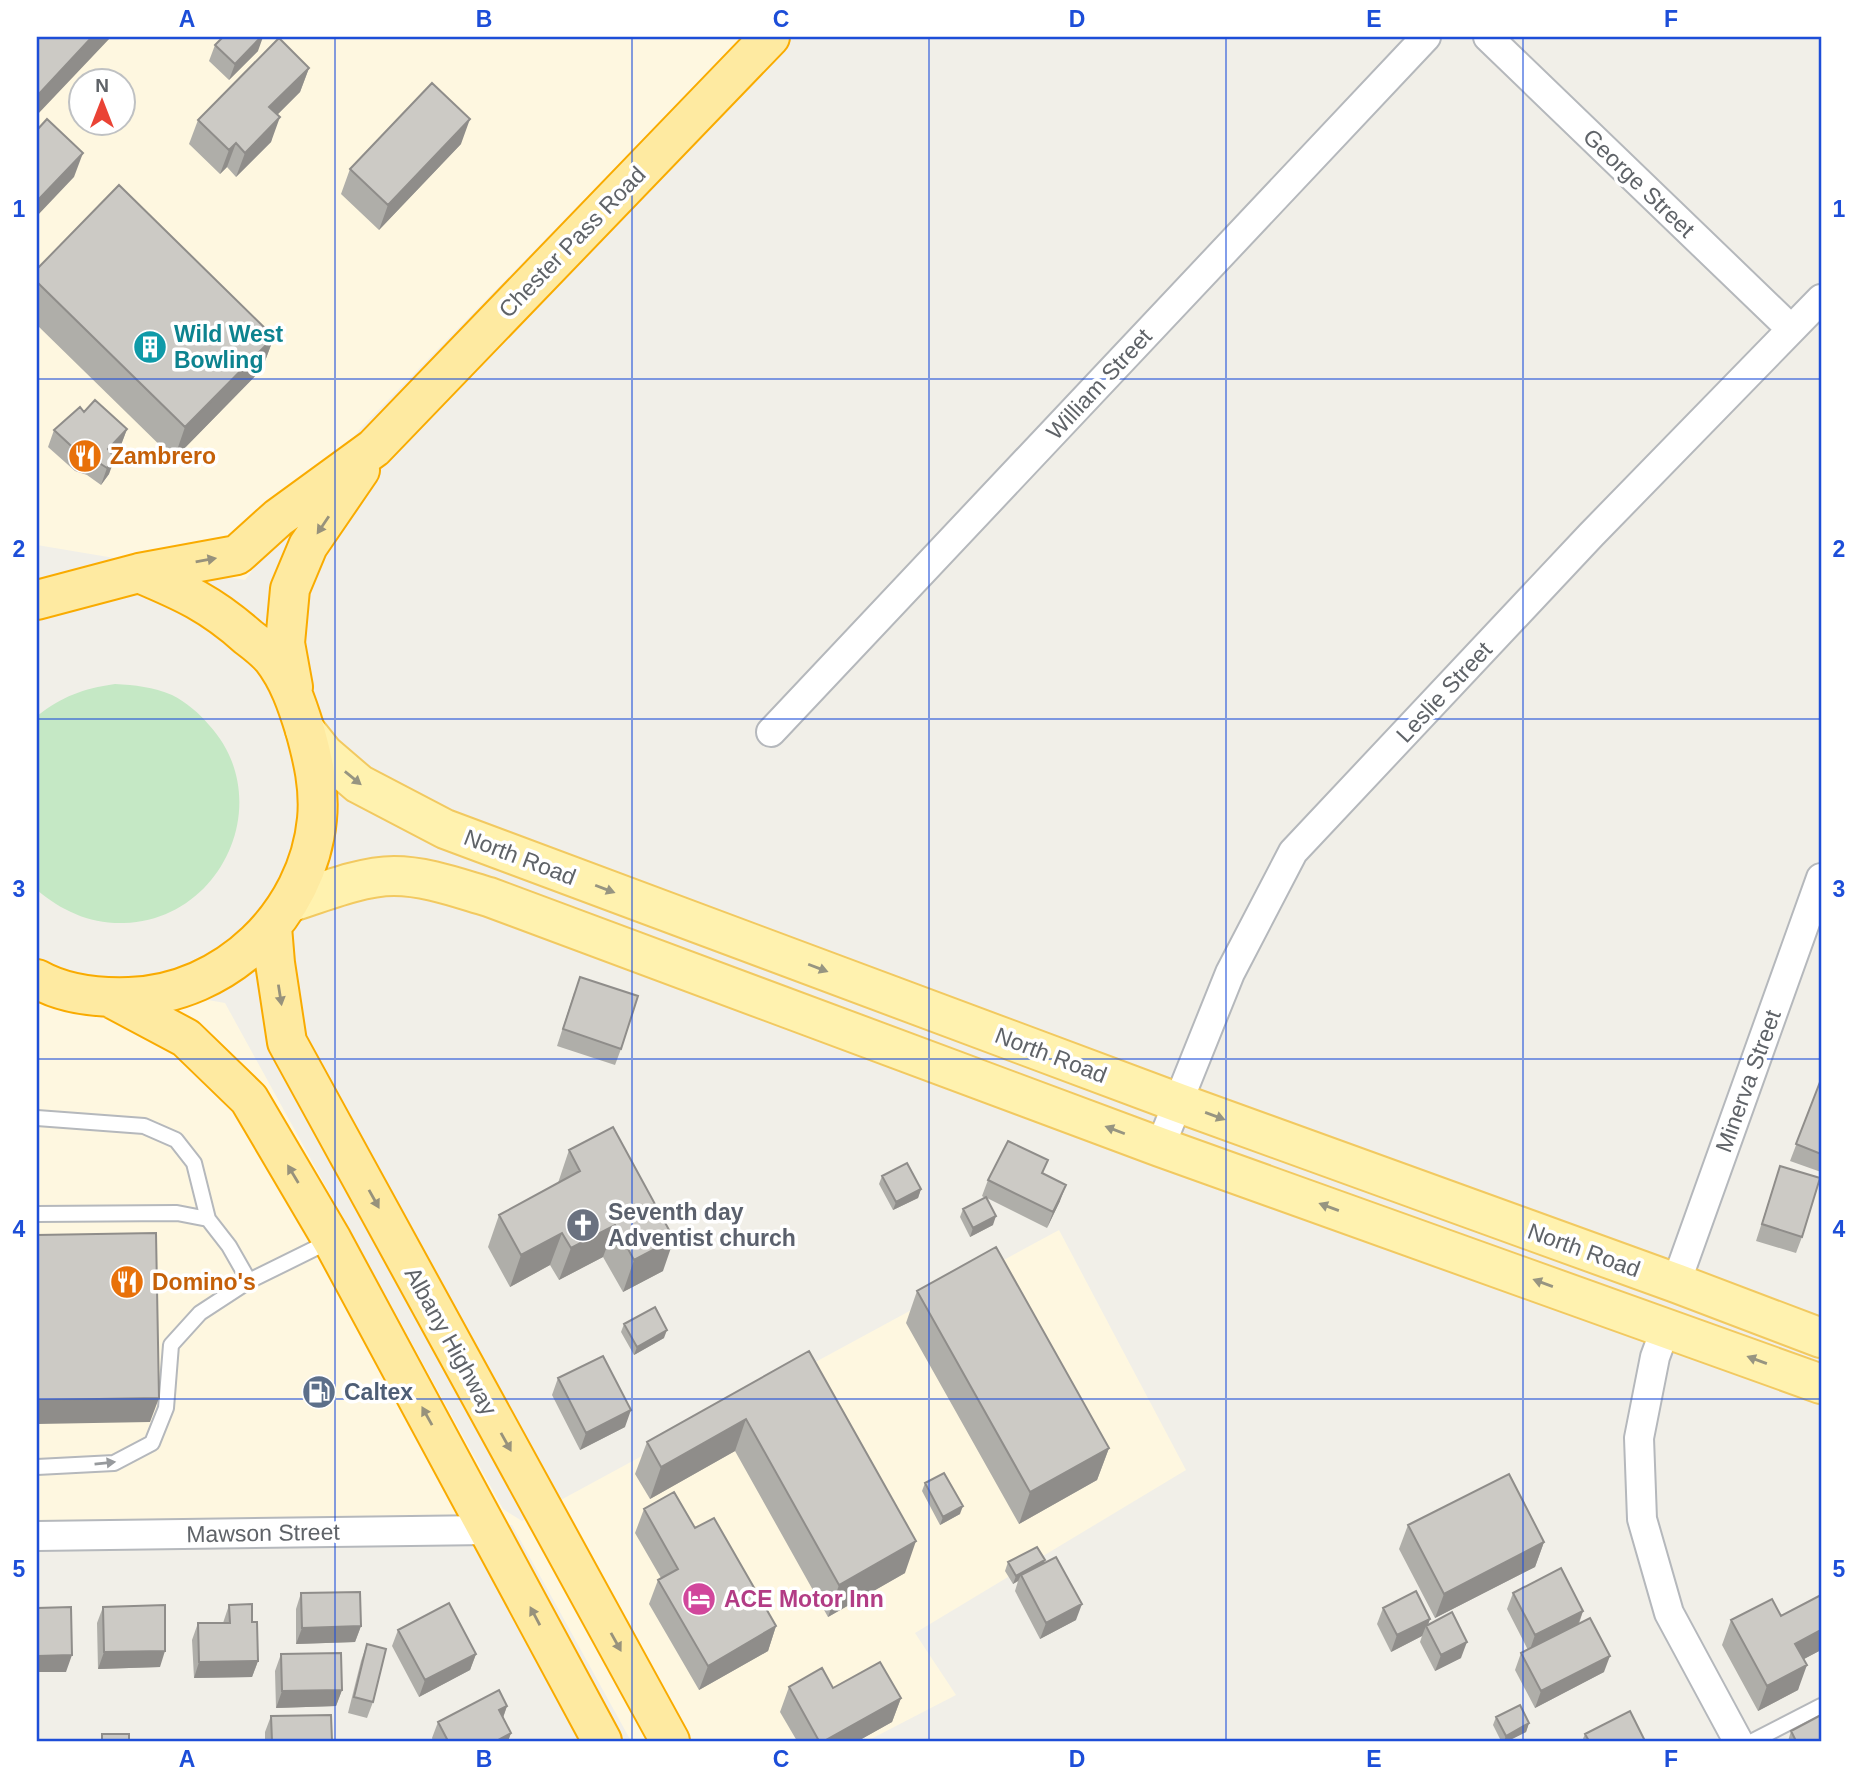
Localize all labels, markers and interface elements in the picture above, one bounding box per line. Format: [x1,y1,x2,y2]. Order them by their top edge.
text: A [179,6,195,32]
text: B [476,6,492,32]
text: C [773,6,789,32]
text: D [1069,6,1085,32]
text: E [1366,6,1382,32]
text: F [1664,6,1678,32]
north arrow [66,66,136,136]
text: N [95,75,109,96]
street label: George Street [1578,123,1700,243]
street label: Chester Pass Road [493,161,651,323]
text: 1 [13,196,26,222]
text: 1 [1833,196,1846,222]
place label: Wild West Bowling [174,321,284,373]
street label: William Street [1041,323,1157,445]
building icon: Wild West Bowling [131,328,169,366]
restaurant icon: Zambrero [66,437,104,475]
place label: Zambrero [110,443,216,469]
one-way arrow [316,516,330,534]
text: 2 [13,536,25,562]
text: 2 [1833,536,1845,562]
one-way arrow [195,554,217,565]
street label: Leslie Street [1391,636,1498,748]
one-way arrow [343,771,361,786]
street label: North Road [460,824,580,890]
text: 3 [13,876,25,902]
text: 3 [1833,876,1845,902]
one-way arrow [595,883,616,894]
one-way arrow [808,963,829,974]
one-way arrow [275,984,286,1006]
street label: Minerva Street [1710,1006,1786,1156]
street label: North Road [991,1022,1111,1088]
one-way arrow [1205,1111,1226,1122]
one-way arrow [1104,1125,1125,1136]
one-way arrow [287,1165,299,1184]
one-way arrow [368,1190,380,1209]
place label: Seventh day Adventist church [608,1199,796,1251]
one-way arrow [1318,1201,1339,1212]
church icon: Seventh day Adventist church [564,1206,602,1244]
text: 4 [13,1216,26,1242]
text: 4 [1833,1216,1846,1242]
street label: North Road [1524,1218,1644,1282]
restaurant icon: Domino's [108,1263,146,1301]
street label: Albany Highway [400,1263,503,1420]
place label: Domino's [152,1269,256,1295]
one-way arrow [1533,1277,1554,1288]
one-way arrow [1747,1355,1768,1366]
fuel station icon: Caltex [300,1373,338,1411]
place label: Caltex [344,1379,413,1405]
one-way arrow [421,1406,433,1426]
one-way arrow [500,1432,512,1452]
one-way arrow [94,1457,116,1468]
street label: Mawson Street [186,1519,341,1547]
text: 5 [13,1556,26,1582]
text: 5 [1833,1556,1846,1582]
hotel icon: ACE Motor Inn [680,1580,718,1618]
place label: ACE Motor Inn [724,1586,884,1612]
one-way arrow [530,1606,541,1626]
one-way arrow [610,1632,622,1651]
text: A [179,1746,195,1772]
text: B [476,1746,492,1772]
text: C [773,1746,789,1772]
text: D [1069,1746,1085,1772]
text: E [1366,1746,1382,1772]
text: F [1664,1746,1678,1772]

